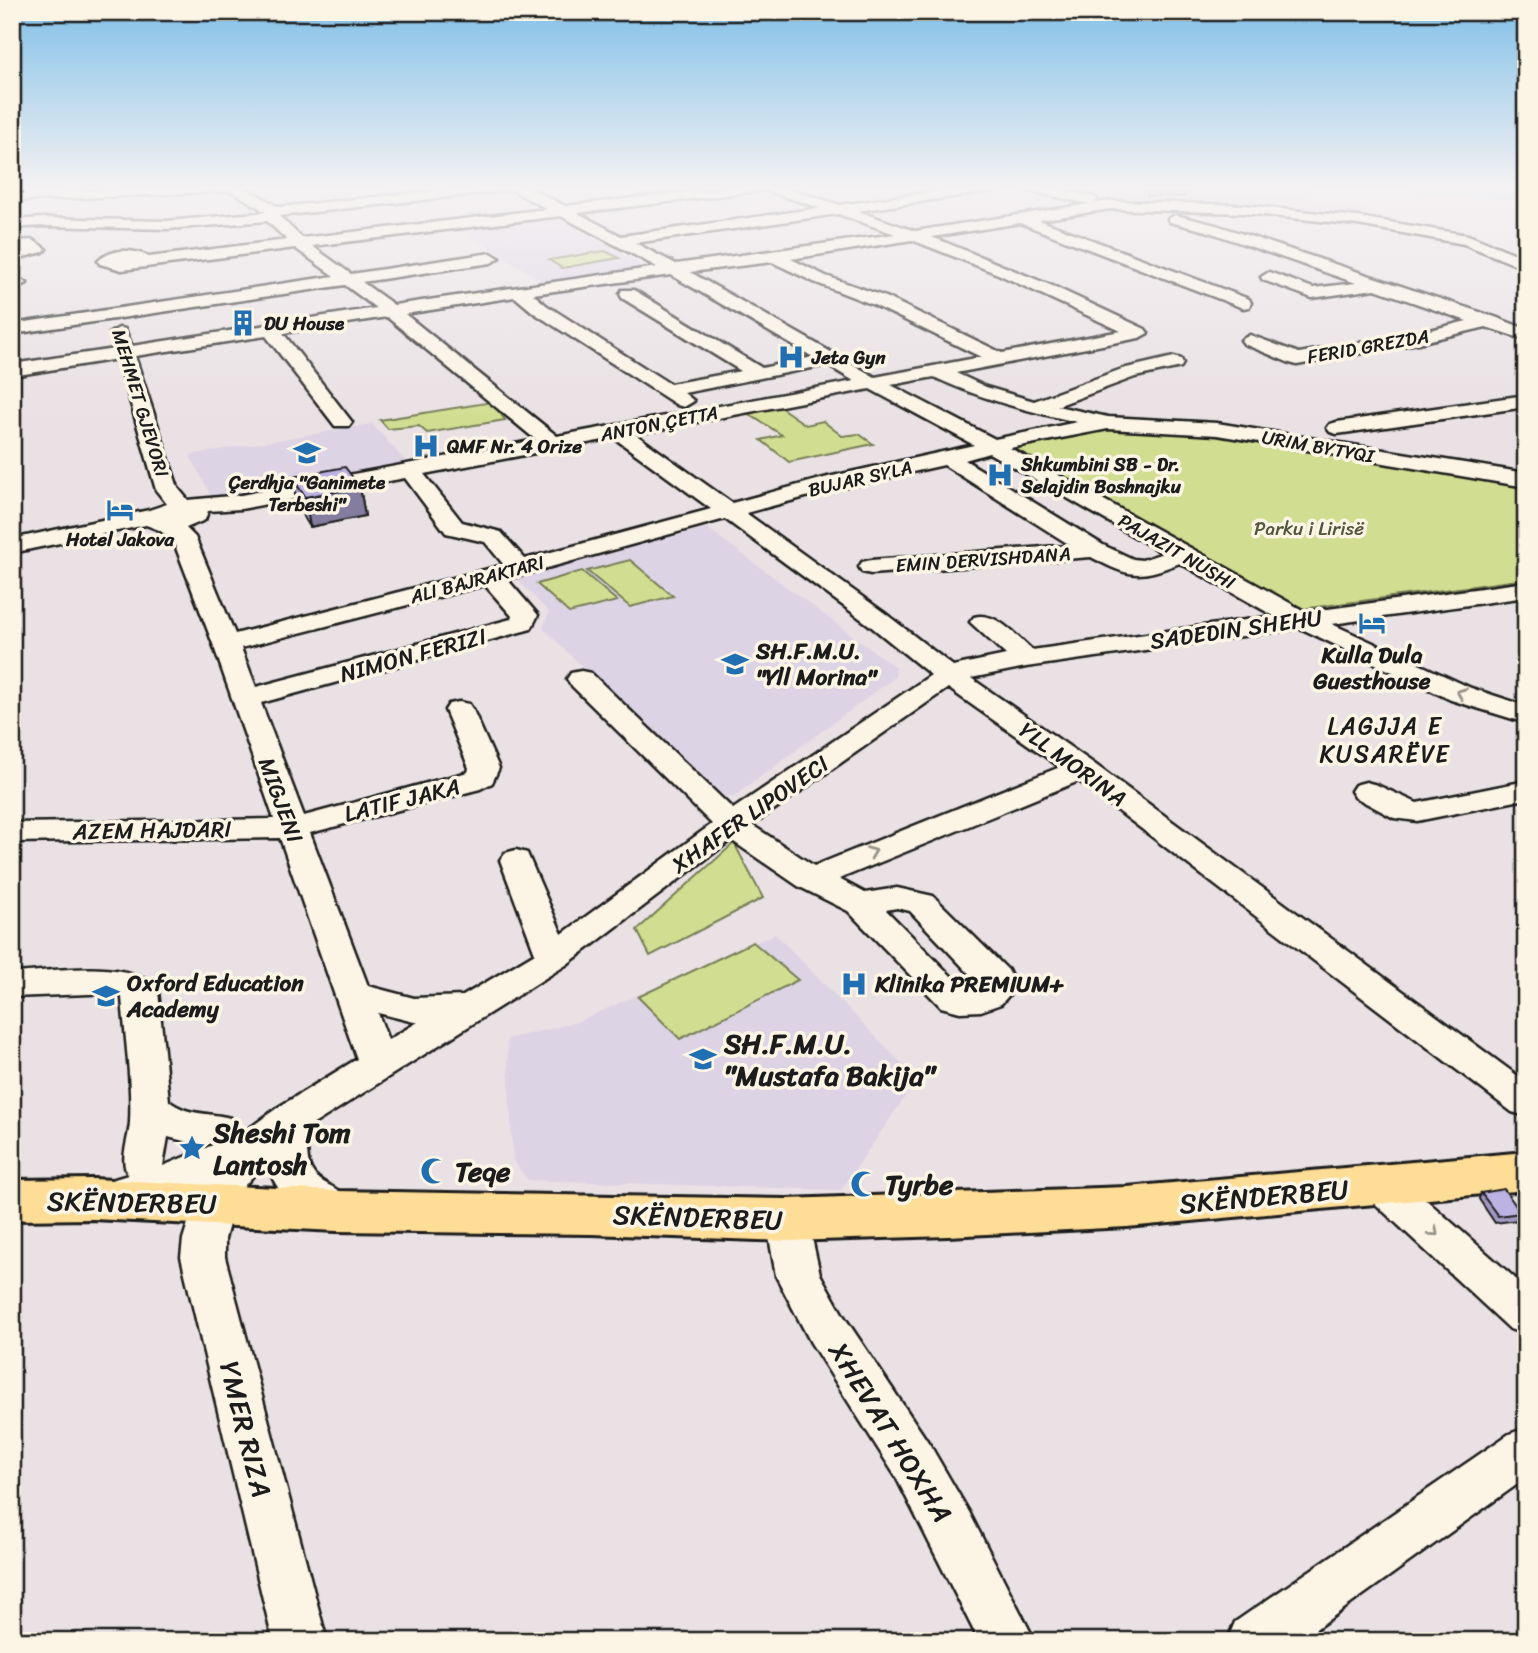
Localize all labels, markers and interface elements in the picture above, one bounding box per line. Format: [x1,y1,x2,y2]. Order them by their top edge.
place label: DU House [264,307,345,340]
building icon: DU House [228,308,258,338]
street label: FERID GREZDA [1305,320,1432,373]
street label: MEHMET GJEVORI [102,325,179,481]
place label: Jeta Gyn [811,341,886,374]
hospital icon: Jeta Gyn [776,342,806,372]
street label: ANTON ÇETTA [596,396,721,451]
street label: URIM BYTYQI [1259,420,1378,473]
place label: QMF Nr. 4 Orize [447,430,582,463]
hospital icon: QMF Nr. 4 Orize [411,431,441,461]
school or university icon: Çerdhja "Ganimete Terbeshi" [292,438,322,468]
place label: Shkumbini SB - Dr. Selajdin Boshnajku [1020,448,1182,503]
street label: BUJAR SYLA [805,451,915,506]
hospital icon: Shkumbini SB - Dr. Selajdin Boshnajku [985,460,1015,490]
place label: Çerdhja "Ganimete Terbeshi" [228,466,386,521]
hotel icon: Hotel Jakova [105,495,135,525]
street label: PAJAZIT NUSHI [1112,504,1242,599]
park label: Parku i Lirisë [1254,512,1365,545]
place label: Hotel Jakova [65,523,175,556]
street label: EMIN DERVISHDANA [894,537,1072,582]
street label: ALI BAJRAKTARI [405,546,548,614]
street label: SADEDIN SHEHU [1147,597,1325,662]
hotel icon: Kulla Dula Guesthouse [1357,608,1387,638]
street label: NIMON FERIZI [335,616,491,695]
place label: SH.F.M.U. "Yll Morina" [755,631,879,698]
place label: Kulla Dula Guesthouse [1312,635,1431,702]
school or university icon: SH.F.M.U. "Yll Morina" [720,649,750,679]
one-way arrow [1456,688,1468,702]
district label: LAGJJA E KUSARËVE [1319,705,1451,775]
street label: YLL MORINA [1010,711,1136,818]
street label: XHAFER LIPOVECI [662,744,838,885]
street label: MIGJENI [246,751,315,849]
street label: LATIF JAKA [340,766,464,835]
street label: AZEM HAJDARI [71,809,232,852]
one-way arrow [866,846,878,860]
place label: Oxford Education Academy [126,963,304,1030]
place label: Klinika PREMIUM+ [874,964,1064,1005]
hospital icon: Klinika PREMIUM+ [839,969,869,999]
school or university icon: Oxford Education Academy [91,981,121,1011]
place label: SH.F.M.U. "Mustafa Bakija" [723,1019,938,1100]
school or university icon: SH.F.M.U. "Mustafa Bakija" [688,1044,718,1074]
place label: Sheshi Tom Lantosh [212,1108,351,1189]
place icon: Sheshi Tom Lantosh [177,1133,207,1163]
place label: Teqe [455,1147,511,1196]
mosque icon: Teqe [419,1156,449,1186]
place label: Tyrbe [885,1160,954,1209]
street label: SKËNDERBEU [1177,1165,1351,1228]
mosque icon: Tyrbe [849,1169,879,1199]
street label: SKËNDERBEU [46,1177,218,1228]
street label: SKËNDERBEU [612,1190,784,1245]
one-way arrow [1426,1223,1439,1236]
street label: XHEVAT HOXHA [815,1331,966,1533]
street label: YMER RIZA [205,1356,286,1502]

